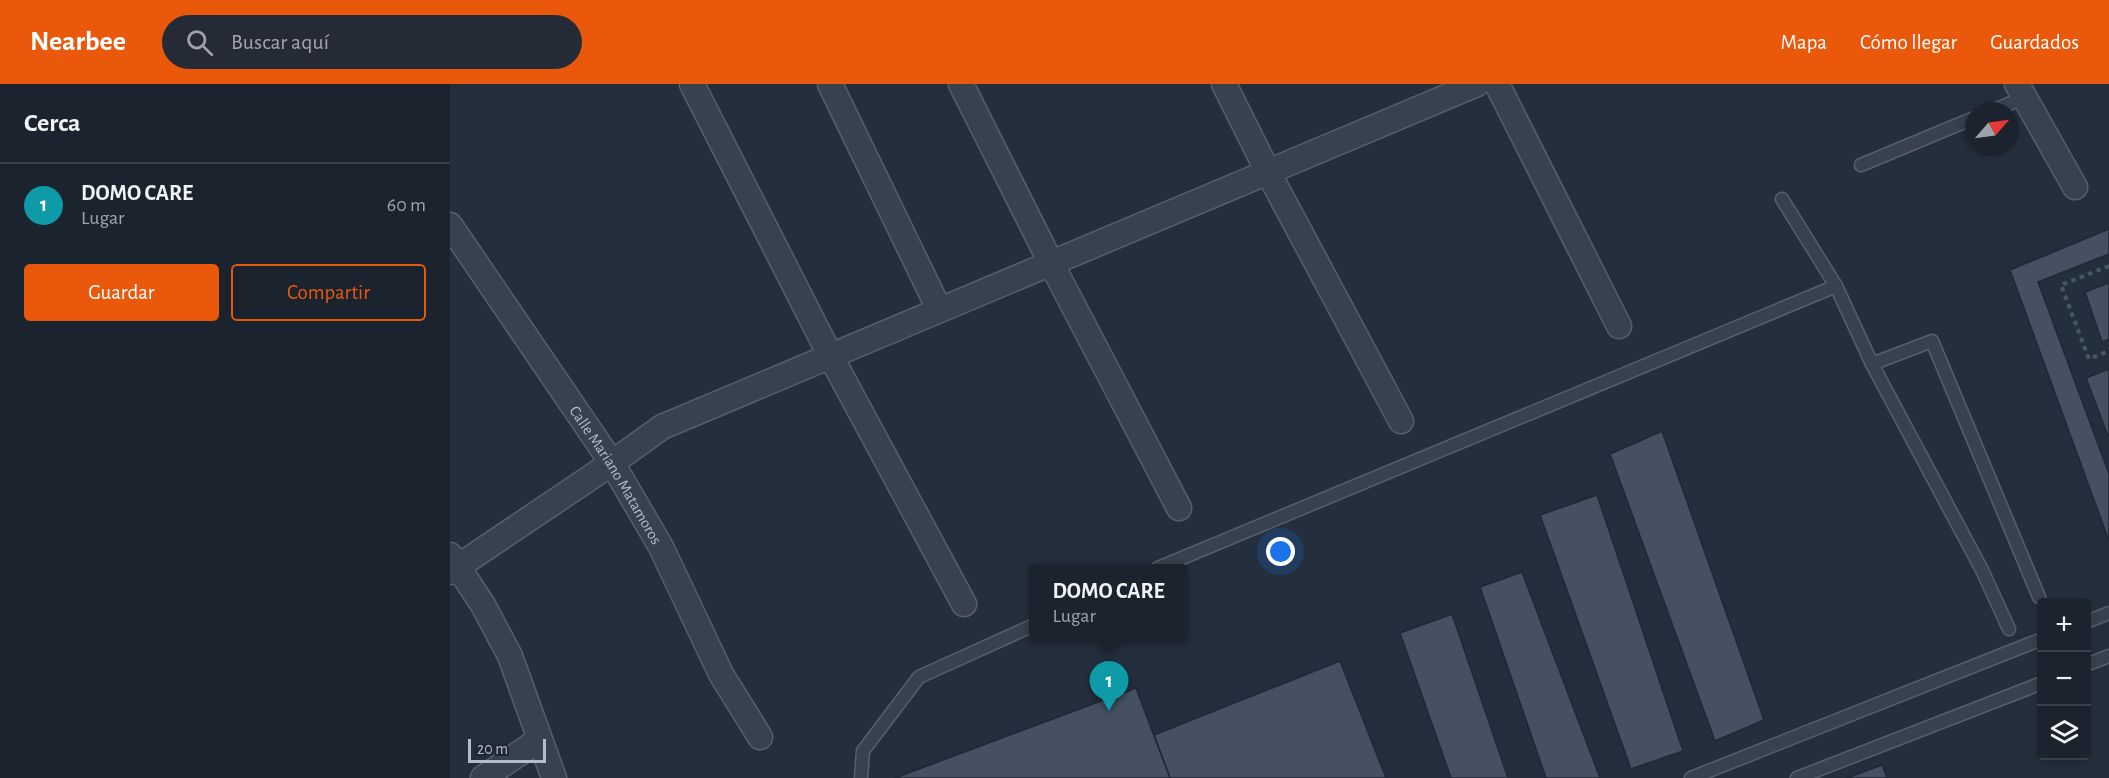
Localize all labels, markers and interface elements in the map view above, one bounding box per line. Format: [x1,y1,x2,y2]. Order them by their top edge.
search box [162,15,582,69]
icon: search [183,26,216,59]
text: Nearbee [30,28,126,56]
text: Buscar aquí [231,31,329,53]
text: Mapa [1781,32,1827,53]
text: Cómo llegar [1860,32,1957,53]
text: Guardados [1990,32,2079,53]
north arrow [1965,102,2019,156]
text: Cerca [24,110,81,136]
text: DOMO CARE [81,182,193,204]
text: 1 [40,195,47,215]
text: 60 m [387,195,426,215]
text: Lugar [81,208,124,228]
button: Guardar [24,264,219,321]
button: Compartir [231,264,426,321]
street label: Calle Mariano Matamoros [566,403,665,547]
your location [1266,537,1295,566]
popup [1029,564,1188,642]
text: DOMO CARE [1052,580,1165,602]
map controls [2037,598,2091,760]
button: + [2037,598,2091,652]
text: Lugar [1052,606,1096,626]
button: − [2037,652,2091,706]
pin: 1 [1090,662,1128,711]
button: layers [2037,706,2091,760]
scale bar [468,736,546,764]
text: 20 m [477,741,508,757]

